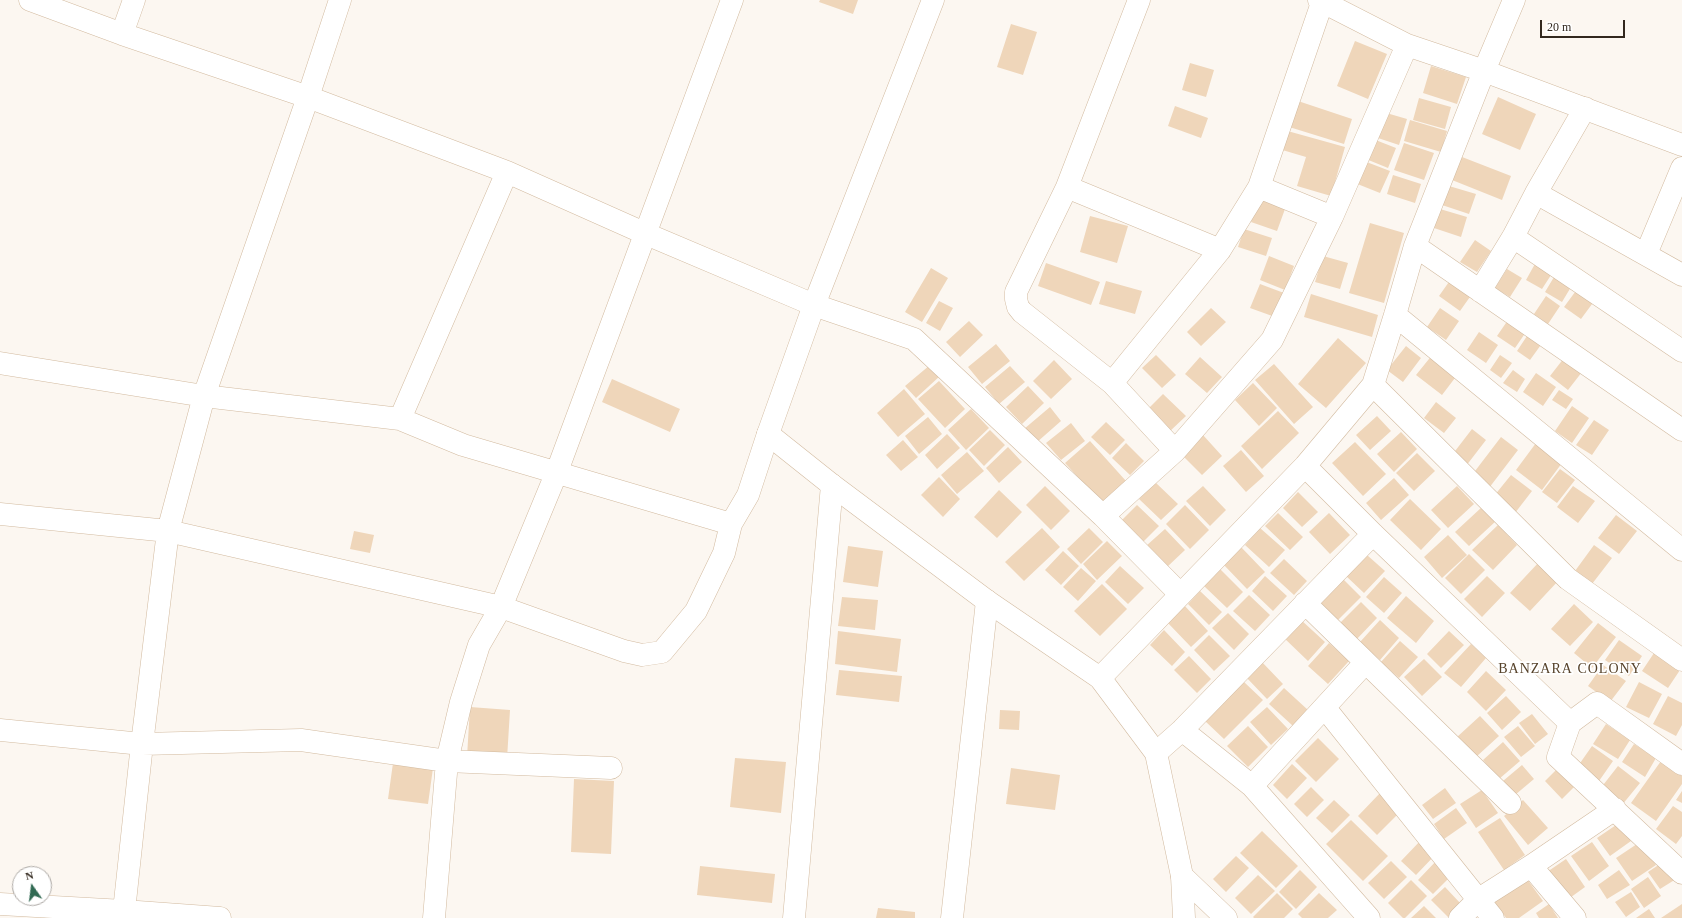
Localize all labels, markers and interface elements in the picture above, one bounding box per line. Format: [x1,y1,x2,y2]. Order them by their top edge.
scale bar [1542,12,1627,38]
text: 20 m [1547,20,1571,34]
district label: BANZARA COLONY [1498,661,1642,677]
north arrow [12,866,52,906]
text: N [24,869,35,882]

